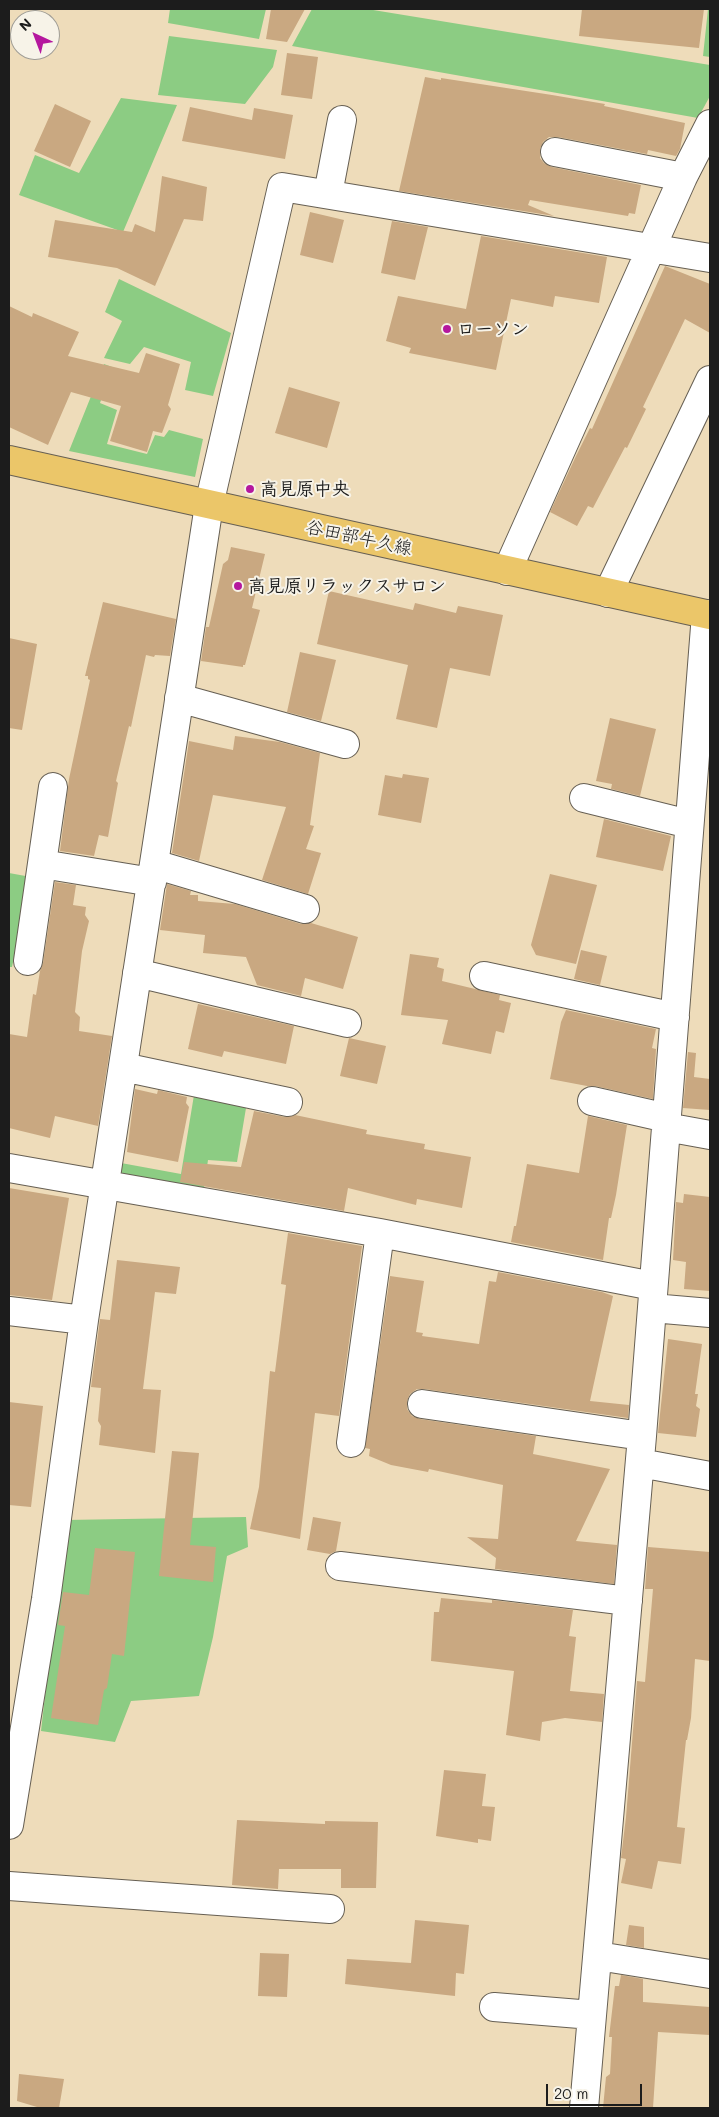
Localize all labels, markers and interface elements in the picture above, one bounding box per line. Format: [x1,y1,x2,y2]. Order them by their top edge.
north arrow [10,10,60,60]
text: N [15,14,35,35]
place label: ローソン [457,318,529,340]
marker: ローソン [441,323,453,335]
place label: 高見原中央 [260,478,350,500]
marker: 高見原中央 [244,483,256,495]
street label: 谷田部牛久線 [304,516,414,560]
place label: 高見原リラックスサロン [248,575,446,597]
marker: 高見原リラックスサロン [232,580,244,592]
scale bar [549,2074,645,2106]
text: 20 m [554,2083,588,2103]

